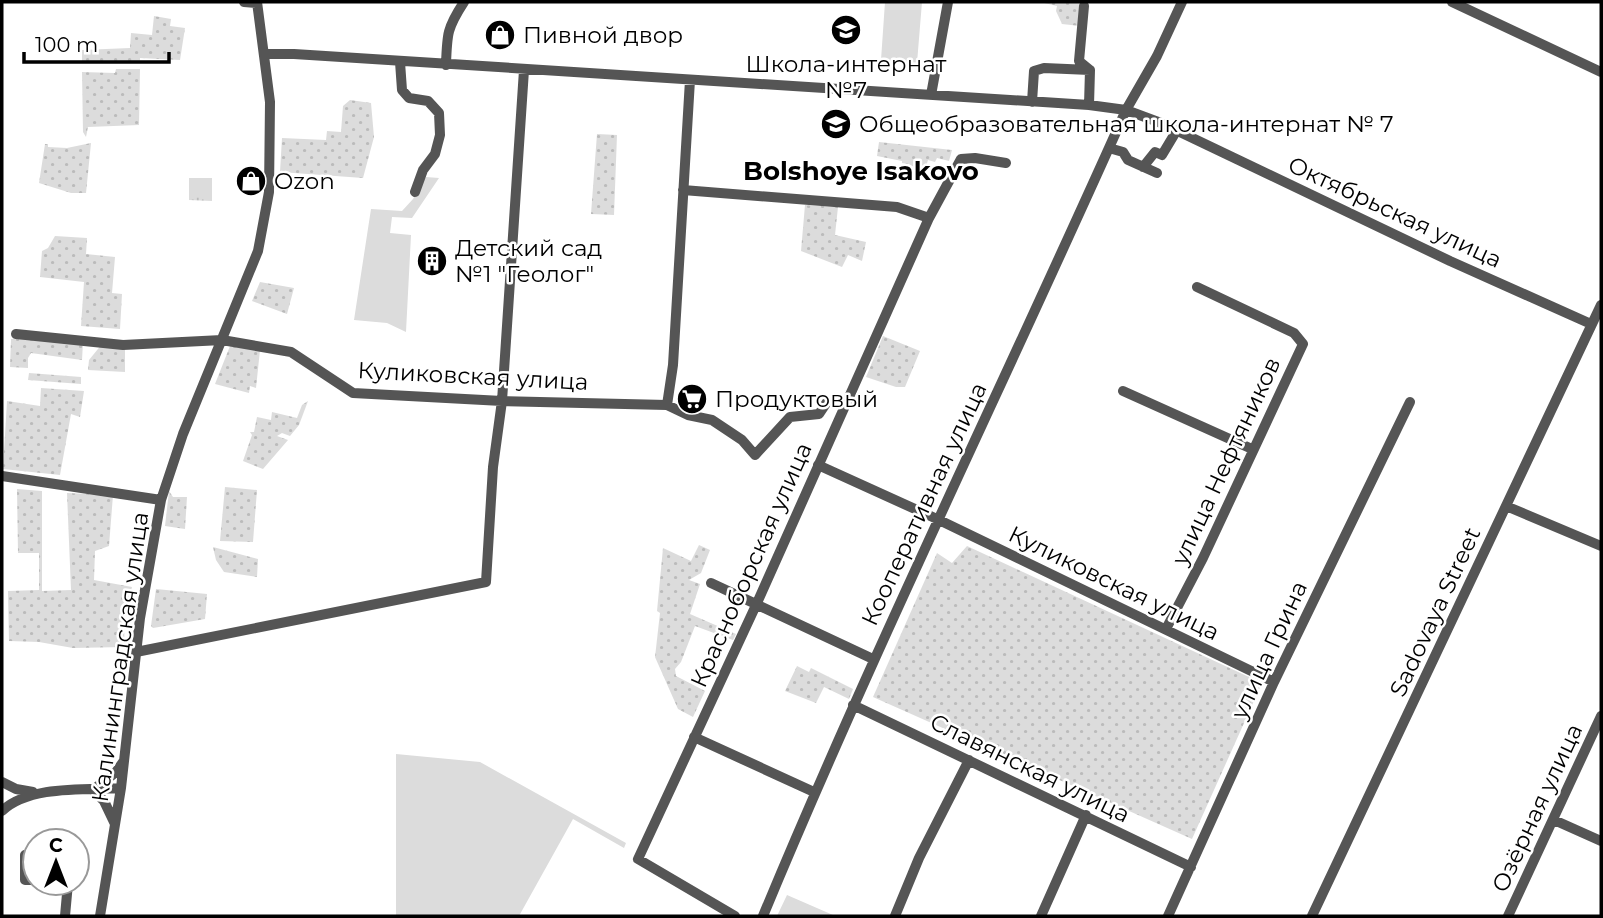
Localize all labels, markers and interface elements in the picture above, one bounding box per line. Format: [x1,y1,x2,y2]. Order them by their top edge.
school or university icon: Школа-интернат №7 [829,13,863,47]
shop icon: Пивной двор [483,18,517,52]
scale bar [24,21,170,65]
place label: Пивной двор [523,21,683,49]
text: 100 m [35,32,98,57]
place label: Школа-интернат №7 [746,50,947,104]
school or university icon: Общеобразовательная школа-интернат № 7 [819,107,853,141]
place label: Общеобразовательная школа-интернат № 7 [859,110,1393,138]
street label: Октябрьская улица [1284,150,1506,274]
district label: Bolshoye Isakovo [743,155,979,187]
shop icon: Ozon [234,164,268,198]
place label: Ozon [274,167,335,195]
place label: Детский сад №1 "Геолог" [455,234,602,288]
building icon: Детский сад №1 "Геолог" [415,244,449,278]
street label: улица Нефтяников [1165,353,1286,570]
street label: Куликовская улица [357,356,589,396]
street label: Кооперативная улица [855,378,993,630]
supermarket icon: Продуктовый [675,382,709,416]
place label: Продуктовый [715,385,878,413]
street label: Красноборская улица [684,438,818,692]
street label: Калининградская улица [86,510,154,804]
street label: Куликовская улица [1004,520,1224,646]
street label: Sadovaya Street [1383,523,1487,701]
street label: улица Грина [1224,577,1313,724]
street label: Славянская улица [926,708,1134,828]
street label: Озёрная улица [1486,719,1588,897]
north arrow [21,827,91,897]
text: С [49,834,63,857]

